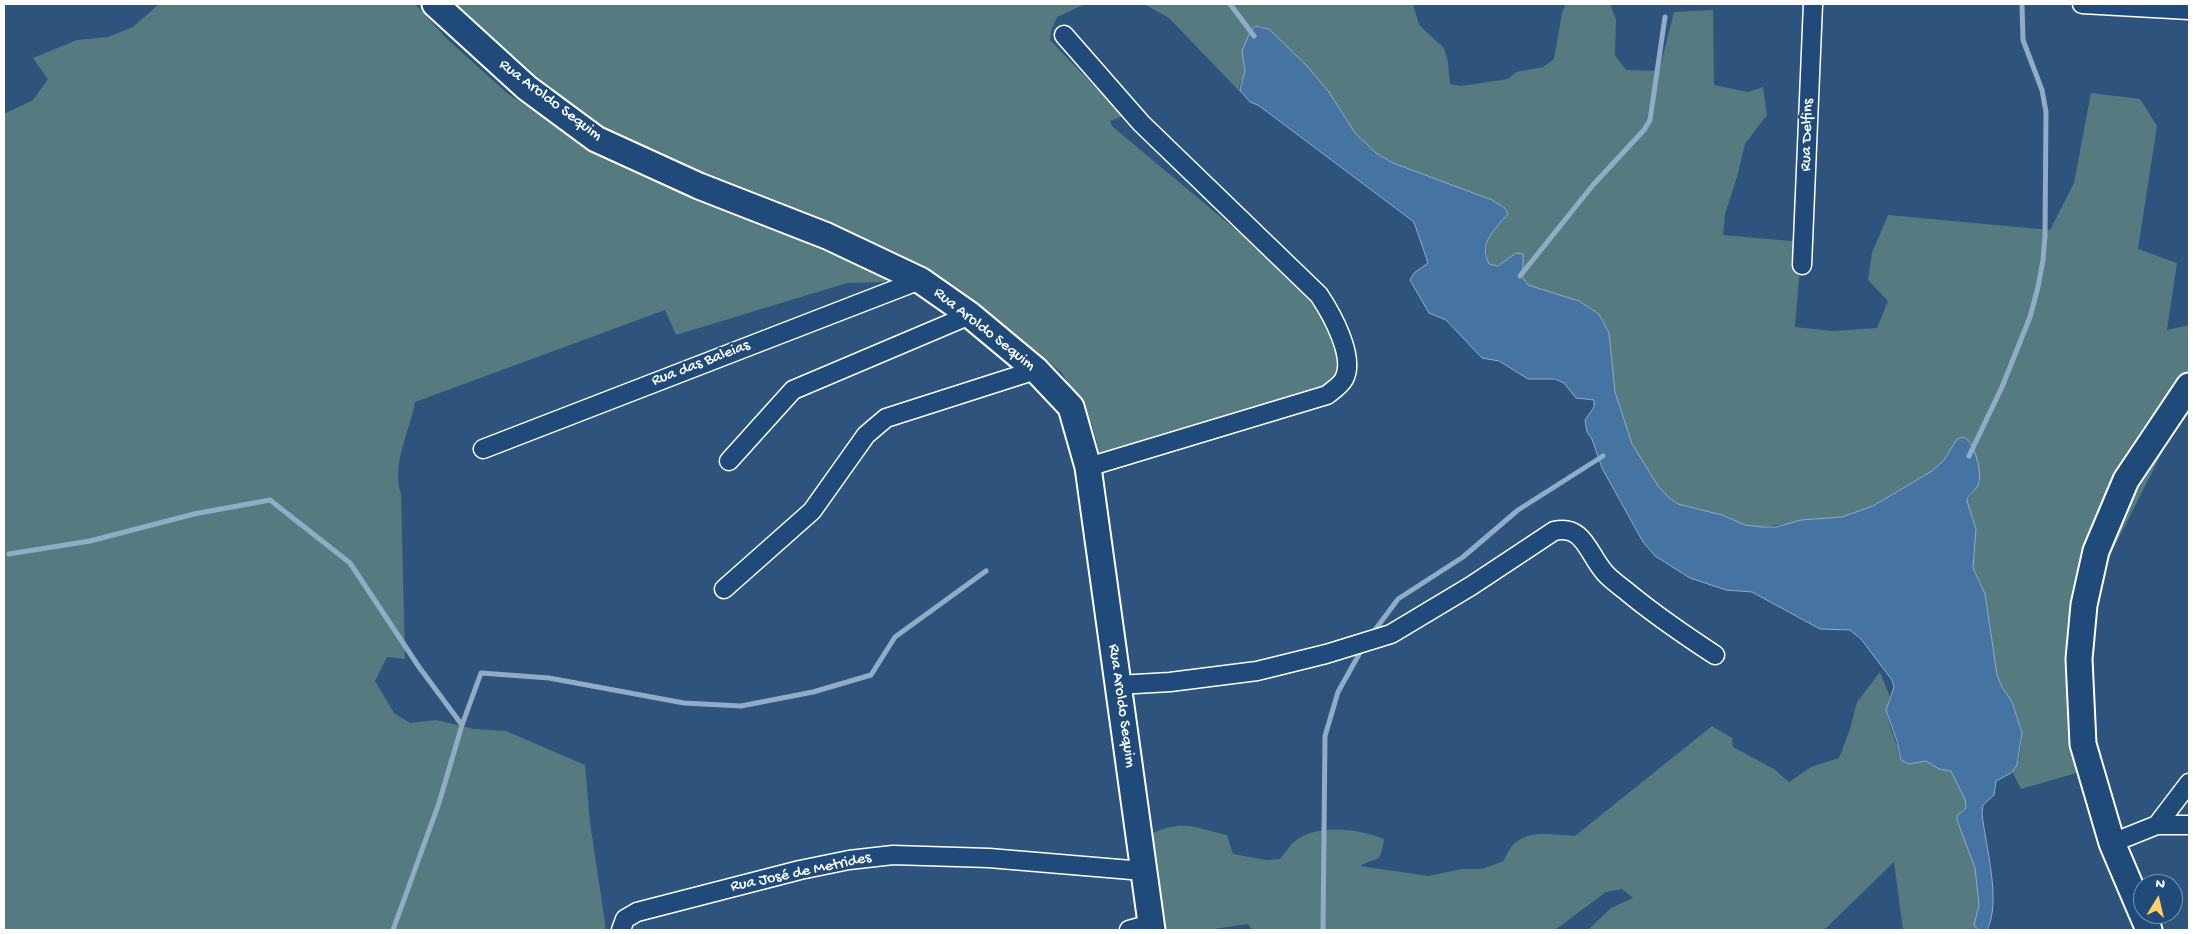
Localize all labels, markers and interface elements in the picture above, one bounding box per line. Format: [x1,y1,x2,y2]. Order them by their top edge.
street label: Rua Aroldo Sequim [494,56,606,146]
street label: Rua Delfins [1797,98,1819,172]
street label: Rua Aroldo Sequim [929,284,1039,376]
street label: Rua das Baleias [649,336,753,392]
street label: Rua Aroldo Sequim [1103,643,1139,769]
street label: Rua José de Metrides [729,849,873,897]
north arrow [2133,874,2183,924]
text: N [2154,876,2166,894]

